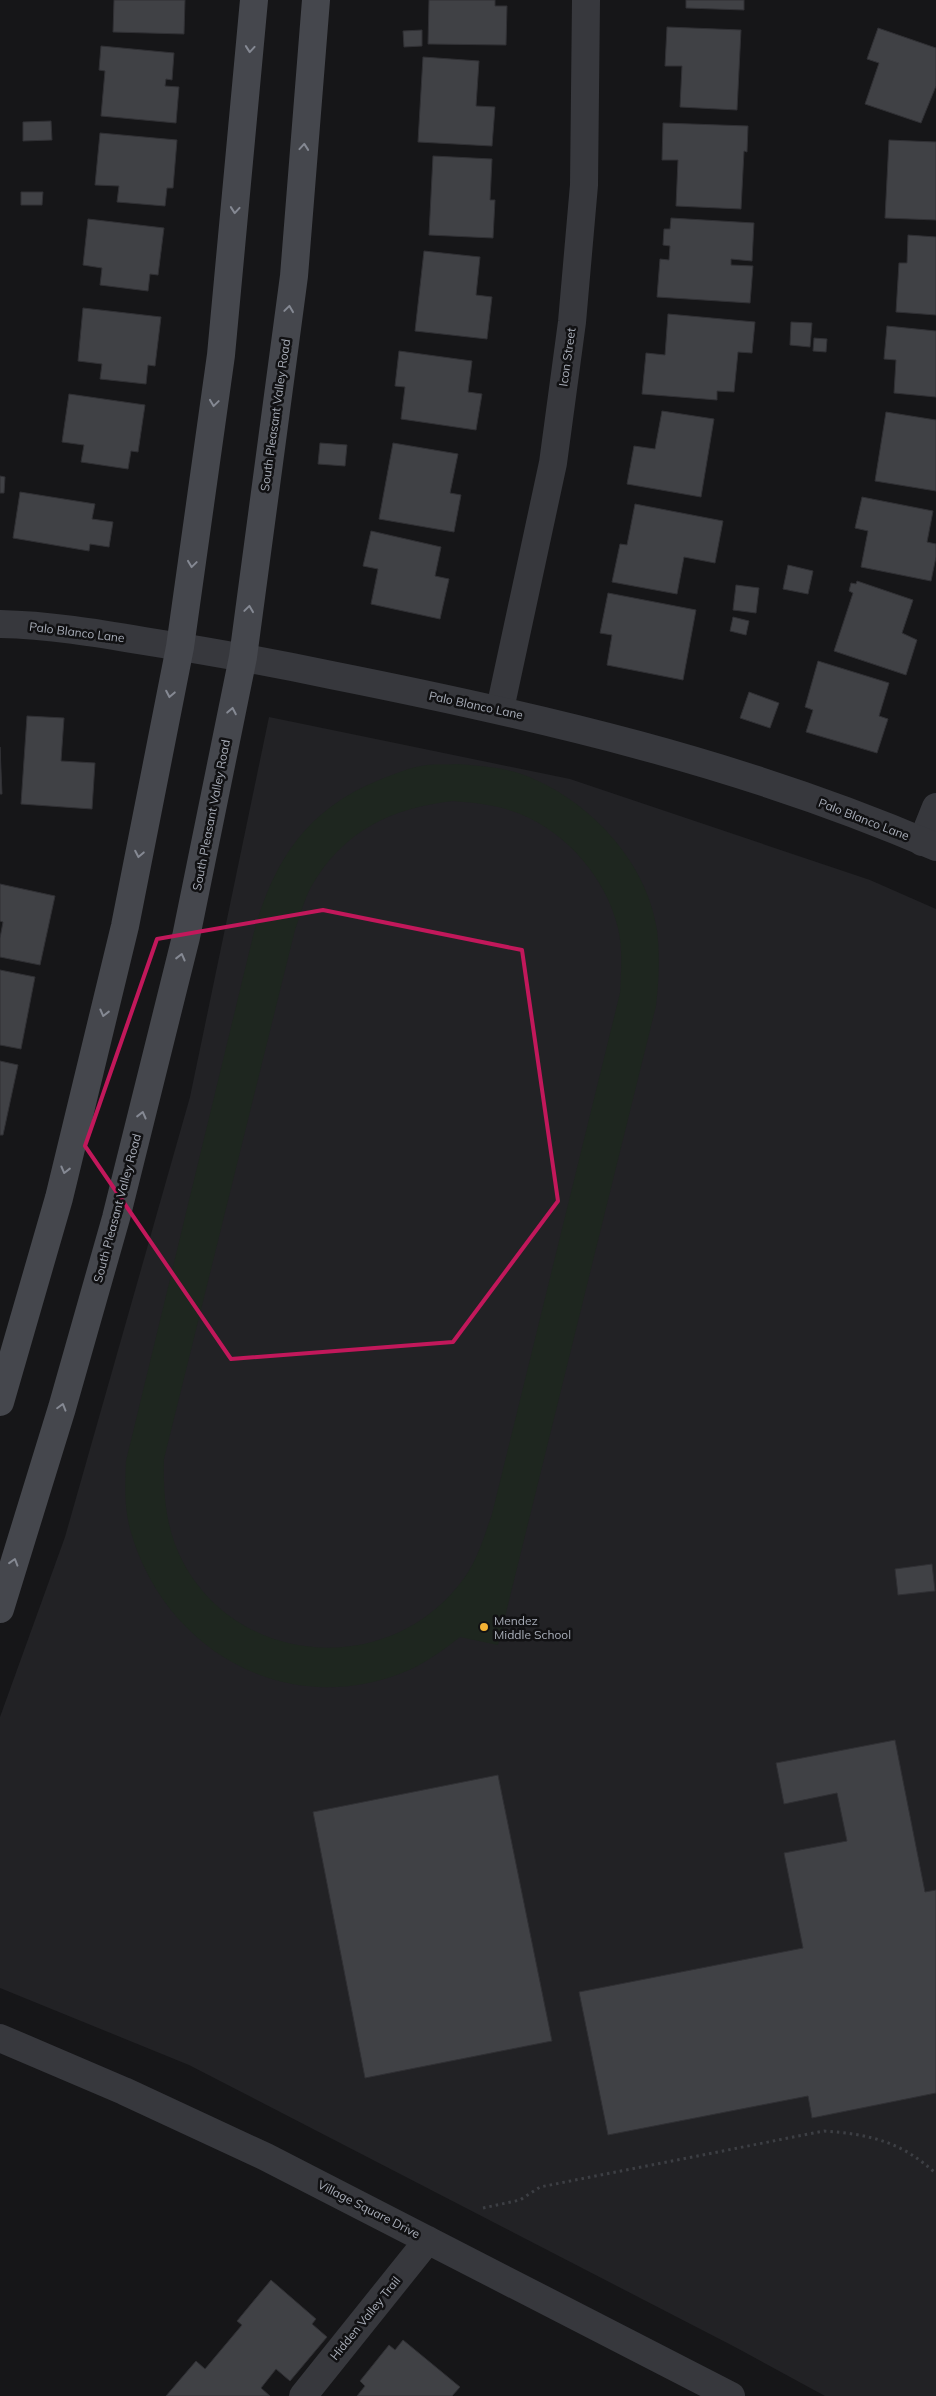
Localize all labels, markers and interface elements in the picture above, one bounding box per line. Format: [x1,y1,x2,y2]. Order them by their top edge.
one-way arrow [245,45,256,53]
one-way arrow [299,143,310,151]
one-way arrow [229,207,240,215]
one-way arrow [284,305,294,313]
street label: Icon Street [555,327,579,387]
street label: South Pleasant Valley Road [257,338,293,492]
one-way arrow [209,399,220,407]
one-way arrow [187,560,197,568]
one-way arrow [244,605,254,613]
street label: Palo Blanco Lane [28,619,126,645]
street label: Palo Blanco Lane [428,688,524,722]
one-way arrow [166,690,176,699]
one-way arrow [226,706,237,715]
street label: South Pleasant Valley Road [189,738,233,892]
street label: Palo Blanco Lane [817,795,911,843]
one-way arrow [134,849,145,858]
one-way arrow [175,953,186,962]
one-way arrow [99,1008,110,1017]
one-way arrow [136,1110,147,1119]
street label: South Pleasant Valley Road [90,1132,144,1284]
one-way arrow [60,1166,71,1175]
one-way arrow [56,1403,66,1411]
one-way arrow [9,1558,19,1567]
place label: Mendez Middle School [494,1613,571,1642]
marker: Mendez Middle School [478,1621,490,1633]
street label: Village Square Drive [315,2177,423,2241]
street label: Hidden Valley Trail [327,2273,403,2363]

